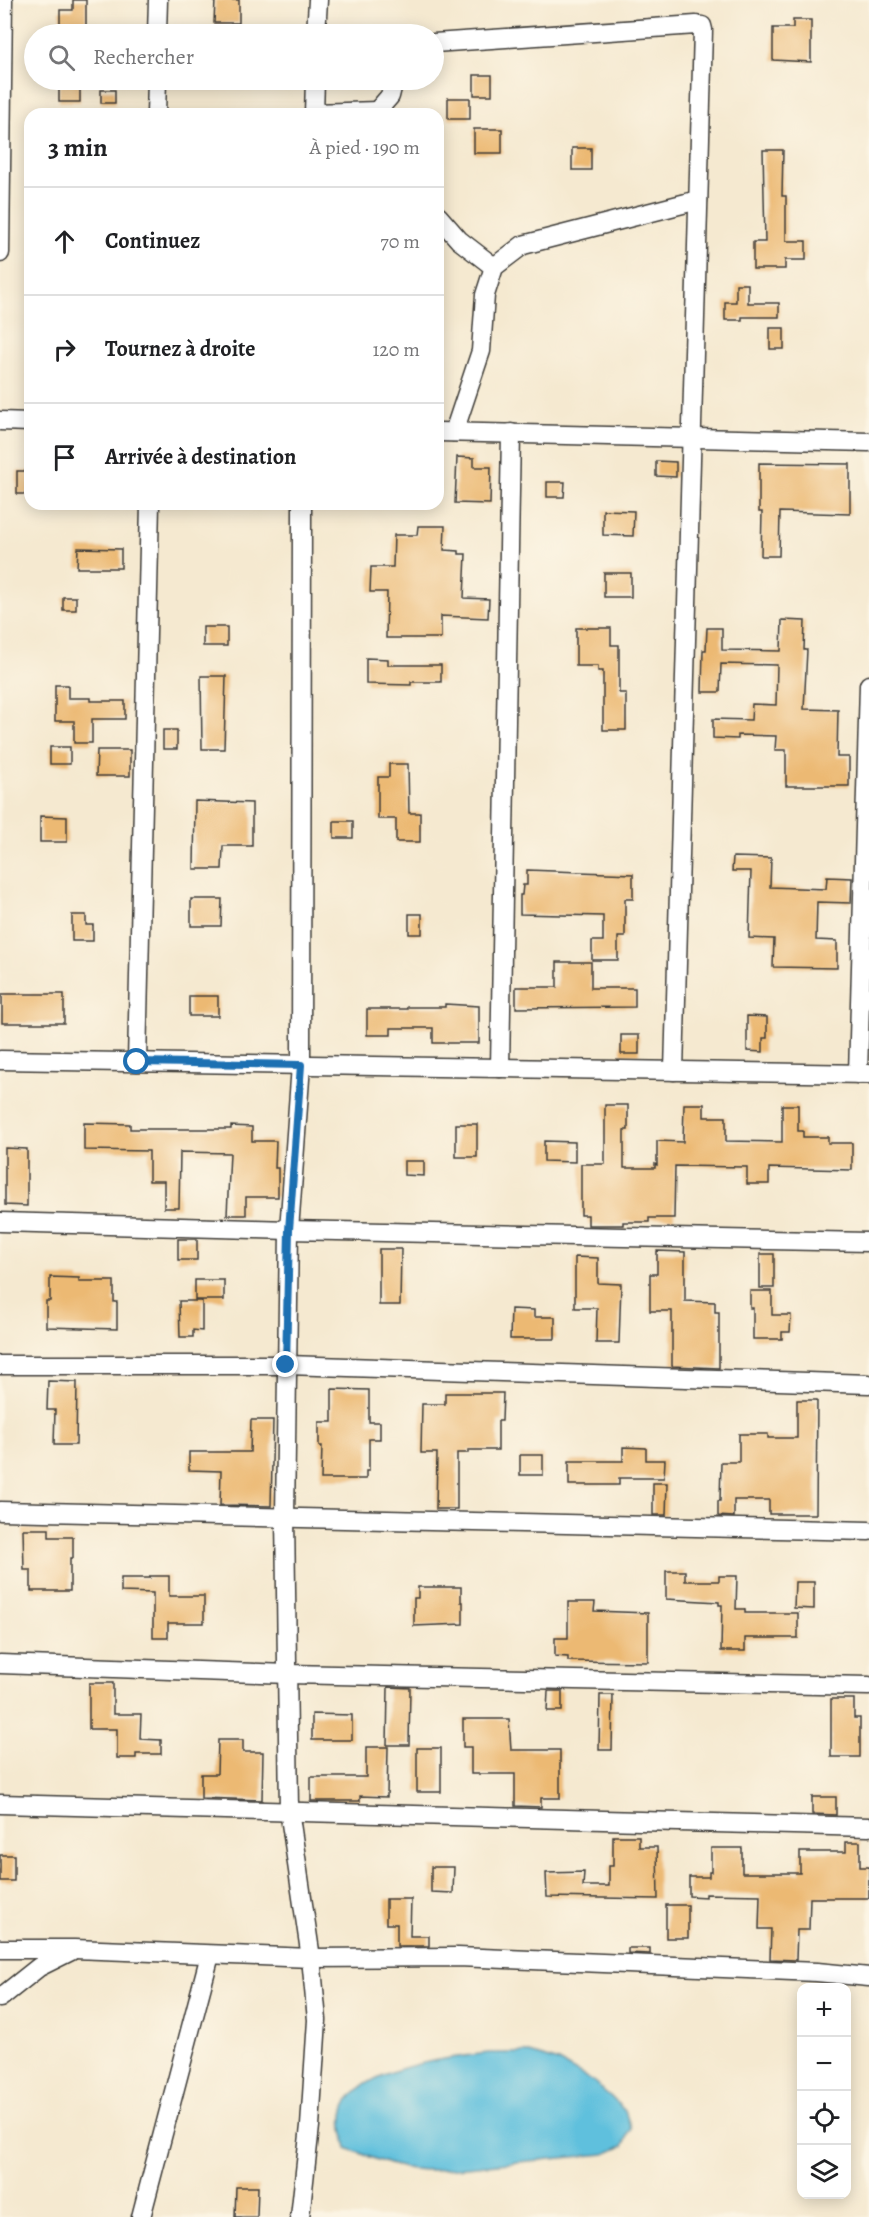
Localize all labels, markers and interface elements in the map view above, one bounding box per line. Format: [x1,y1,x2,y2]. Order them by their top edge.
search box [24,24,444,90]
icon: search [45,41,78,74]
text: Rechercher [93,42,194,72]
text: 3 min [48,130,108,165]
text: À pied · 190 m [309,134,420,161]
icon: ahead [48,225,81,258]
text: Continuez [105,226,200,256]
text: 70 m [380,228,420,255]
icon: right [48,333,81,366]
text: Tournez à droite [105,334,256,364]
text: 120 m [372,336,420,363]
icon: arrive [48,441,81,474]
text: Arrivée à destination [105,442,296,472]
route start [123,1048,149,1074]
route end [272,1351,298,1377]
map controls [797,1983,851,2199]
button: + [797,1983,851,2037]
button: − [797,2037,851,2091]
button: locate [797,2091,851,2145]
button: layers [797,2145,851,2199]

